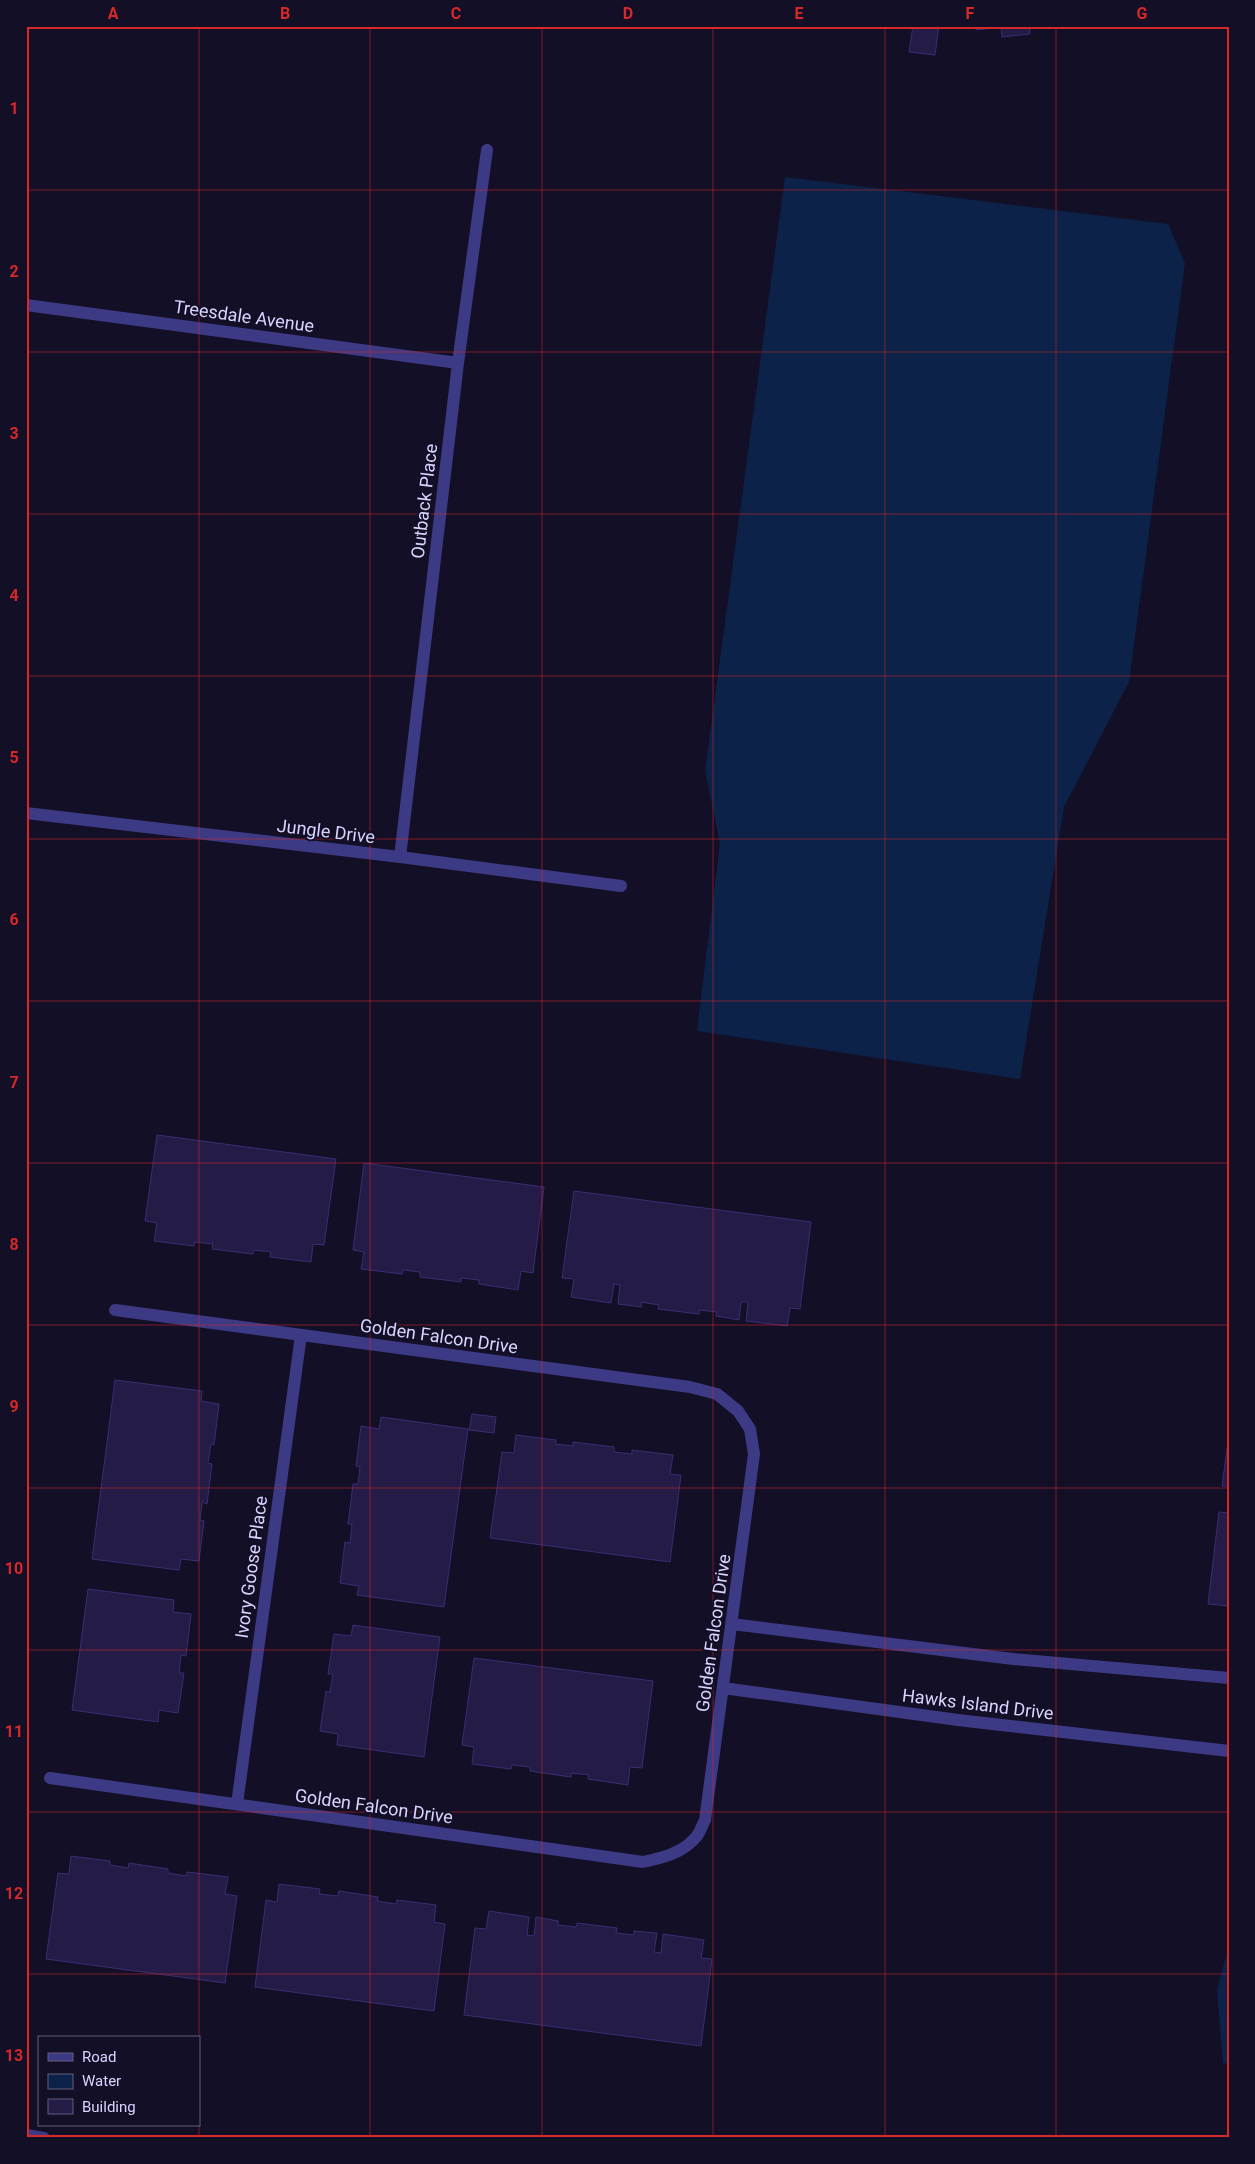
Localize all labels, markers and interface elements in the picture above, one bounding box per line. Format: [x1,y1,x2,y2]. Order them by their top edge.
text: A [108,4,119,23]
text: B [280,4,290,23]
text: C [451,4,461,23]
text: D [623,4,633,23]
text: E [795,4,804,23]
text: F [966,4,975,23]
text: G [1137,4,1148,23]
text: 1 [9,99,19,118]
text: 2 [9,262,19,281]
street label: Treesdale Avenue [172,296,316,336]
text: 3 [9,424,19,443]
street label: Outback Place [407,442,441,560]
text: 4 [9,586,19,605]
text: 5 [9,748,19,767]
street label: Jungle Drive [276,815,376,847]
text: 6 [9,910,19,929]
text: 7 [9,1073,19,1092]
text: 8 [9,1235,19,1254]
street label: Golden Falcon Drive [359,1315,519,1357]
text: 9 [9,1397,19,1416]
street label: Ivory Goose Place [231,1494,271,1640]
street label: Golden Falcon Drive [692,1553,734,1713]
text: 10 [5,1559,23,1578]
street label: Hawks Island Drive [901,1684,1055,1724]
text: 11 [5,1722,23,1741]
street label: Golden Falcon Drive [294,1785,454,1827]
text: 12 [5,1884,23,1903]
legend [38,2036,200,2126]
text: 13 [5,2046,23,2065]
text: Road [82,2048,116,2066]
text: Water [82,2072,121,2090]
text: Building [82,2098,136,2116]

